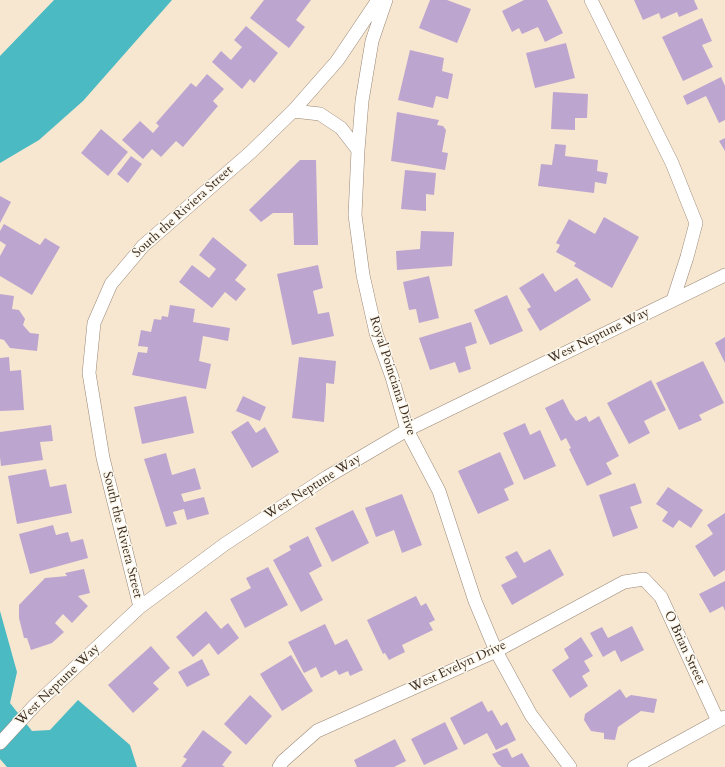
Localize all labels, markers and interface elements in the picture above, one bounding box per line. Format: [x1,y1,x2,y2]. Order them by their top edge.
street label: South the Riviera Street [129,163,237,261]
street label: West Neptune Way [546,305,652,367]
street label: Royal Poinciana Drive [365,315,419,437]
street label: West Neptune Way [262,451,364,523]
street label: South the Riviera Street [99,470,145,600]
street label: O Brian Street [660,609,708,687]
street label: West Evelyn Drive [407,638,509,696]
street label: West Neptune Way [13,641,103,729]

